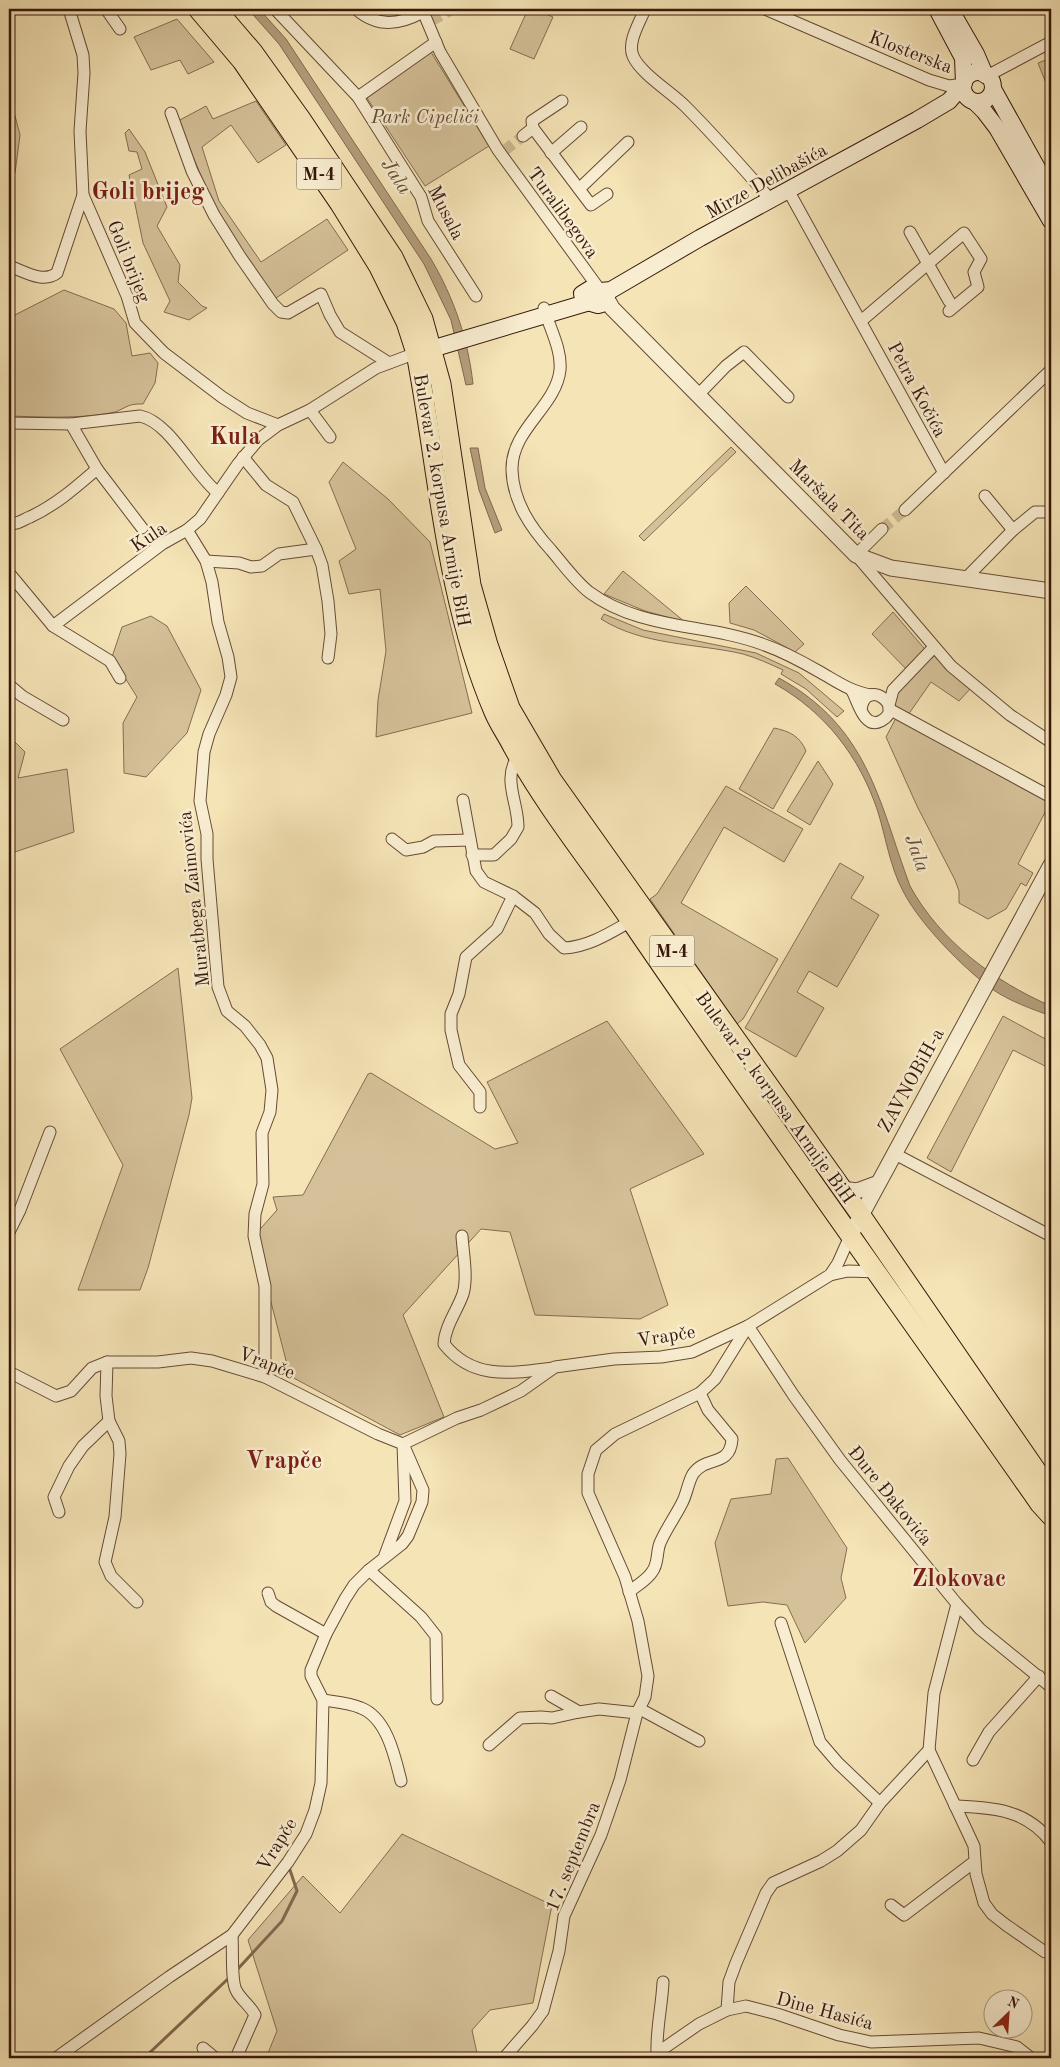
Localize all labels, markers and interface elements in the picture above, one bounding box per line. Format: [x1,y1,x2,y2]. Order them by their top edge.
street label: Klosterska [866,29,955,78]
park label: Park Cipelići [370,109,480,128]
street label: Mirze Delibašića [703,141,831,223]
water label: Jala [377,156,414,199]
road number: M-4 [296,158,342,190]
street label: Turalibegova [523,164,602,263]
district label: Goli brijeg [91,181,205,205]
street label: Musala [423,183,467,244]
street label: Goli brijeg [103,218,153,306]
street label: Petra Kočića [883,339,949,441]
street label: Bulevar 2. korpusa Armije BiH [409,372,472,628]
district label: Kula [209,426,261,450]
street label: Maršala Tita [784,457,873,545]
street label: Kula [128,519,171,557]
street label: Muratbega Zaimovića [177,809,214,988]
water label: Jala [900,832,932,875]
road number: M-4 [650,936,694,966]
street label: Bulevar 2. korpusa Armije BiH [691,989,857,1208]
street label: ZAVNOBiH-a [876,1025,949,1137]
street label: Vrapče [636,1323,697,1351]
street label: Vrapče [235,1345,297,1384]
street label: Đure Đakovića [843,1443,935,1550]
district label: Vrapče [246,1450,322,1474]
district label: Zlokovac [912,1568,1006,1592]
street label: 17. septembra [544,1799,605,1915]
street label: Vrapče [255,1815,302,1875]
street label: Dine Hasića [774,1990,876,2035]
north arrow [982,1990,1032,2040]
text: N [1005,1995,1021,2012]

